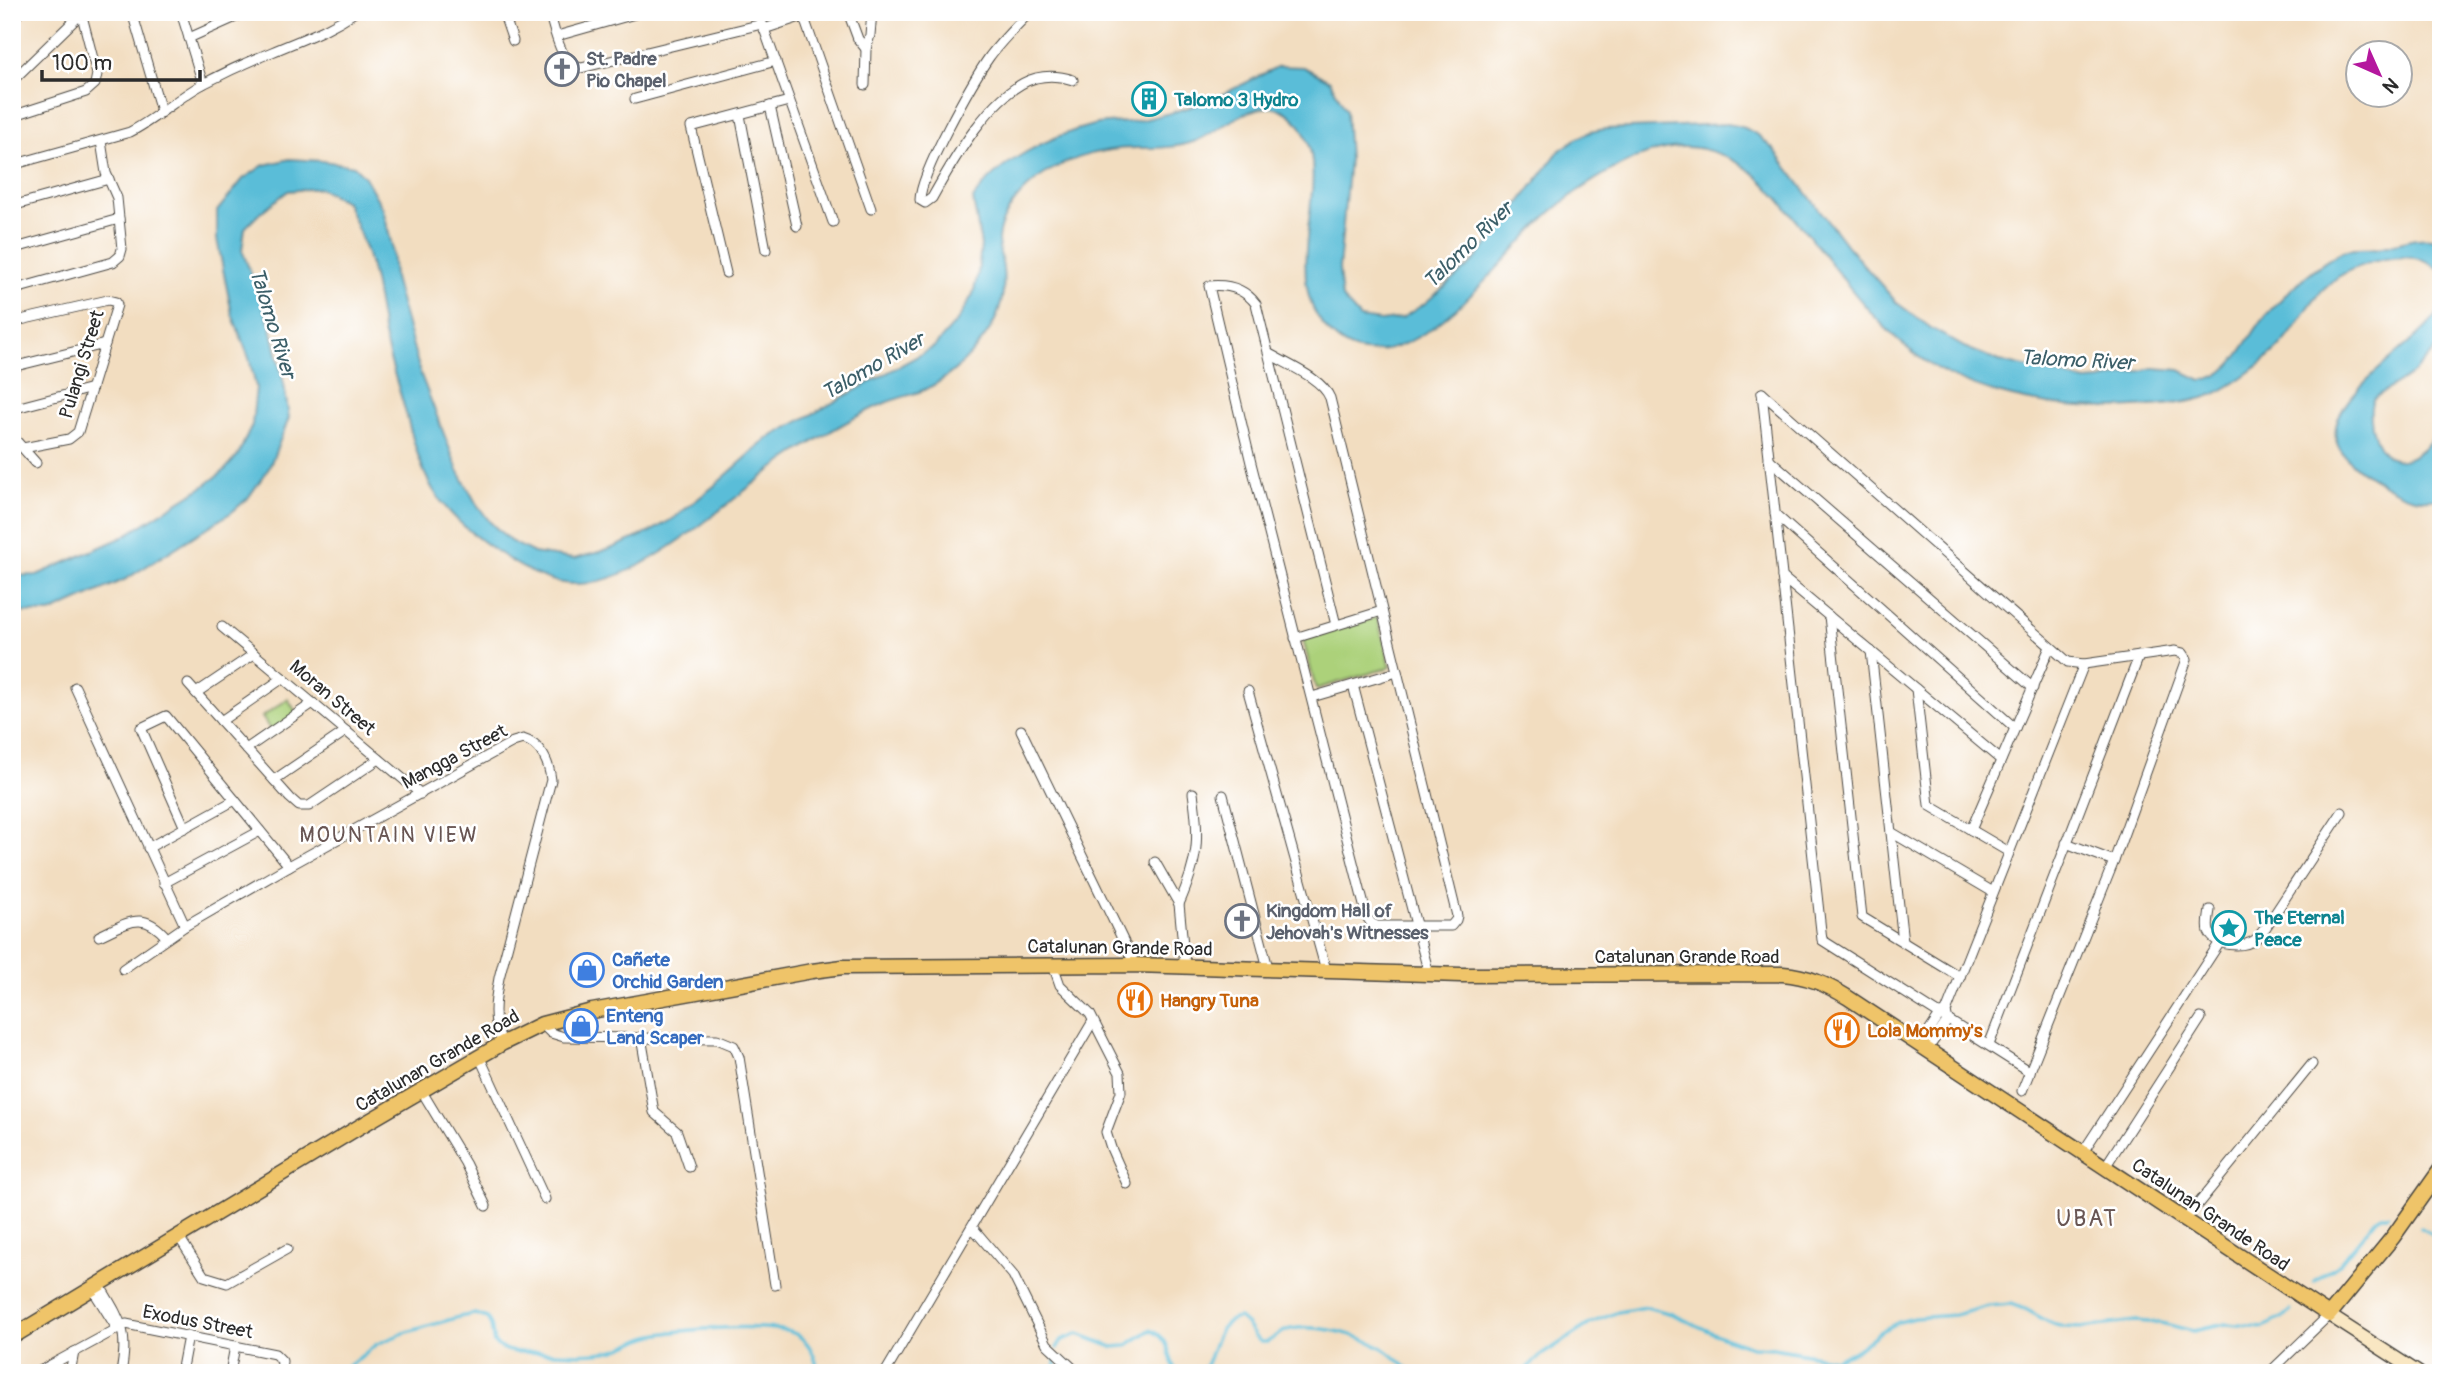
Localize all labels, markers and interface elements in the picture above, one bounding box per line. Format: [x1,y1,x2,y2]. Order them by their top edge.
scale bar [42,38,200,82]
north arrow [2344,38,2414,108]
place label: St. Padre Pio Chapel [586,47,667,93]
text: 100 m [52,50,112,77]
church icon: St. Padre Pio Chapel [543,50,581,88]
text: N [2377,72,2403,98]
building icon: Talomo 3 Hydro [1130,80,1168,118]
place label: Talomo 3 Hydro [1173,88,1299,112]
water label: Talomo River [1418,194,1521,295]
water label: Talomo River [243,265,303,384]
street label: Pulangi Street [54,307,110,421]
water label: Talomo River [817,325,932,407]
water label: Talomo River [2019,344,2137,377]
street label: Moran Street [284,655,381,741]
street label: Mangga Street [397,719,512,795]
district label: MOUNTAIN VIEW [299,822,479,849]
place label: Kingdom Hall of Jehovah's Witnesses [1266,899,1429,945]
church icon: Kingdom Hall of Jehovah's Witnesses [1223,902,1261,940]
place label: The Eternal Peace [2253,906,2345,952]
place icon: The Eternal Peace [2210,909,2248,947]
street label: Catalunan Grande Road [1027,934,1213,962]
street label: Catalunan Grande Road [1594,945,1780,969]
place label: Cañete Orchid Garden [612,948,724,994]
shop icon: Cañete Orchid Garden [568,951,606,989]
restaurant icon: Hangry Tuna [1116,981,1154,1019]
place label: Hangry Tuna [1160,989,1259,1013]
street label: Catalunan Grande Road [351,1004,524,1118]
place label: Enteng Land Scaper [606,1004,704,1050]
shop icon: Enteng Land Scaper [562,1007,600,1045]
restaurant icon: Lola Mommy's [1823,1011,1861,1049]
place label: Lola Mommy's [1867,1019,1983,1043]
street label: Catalunan Grande Road [2127,1153,2294,1277]
district label: UBAT [2056,1204,2118,1233]
street label: Exodus Street [141,1300,255,1344]

